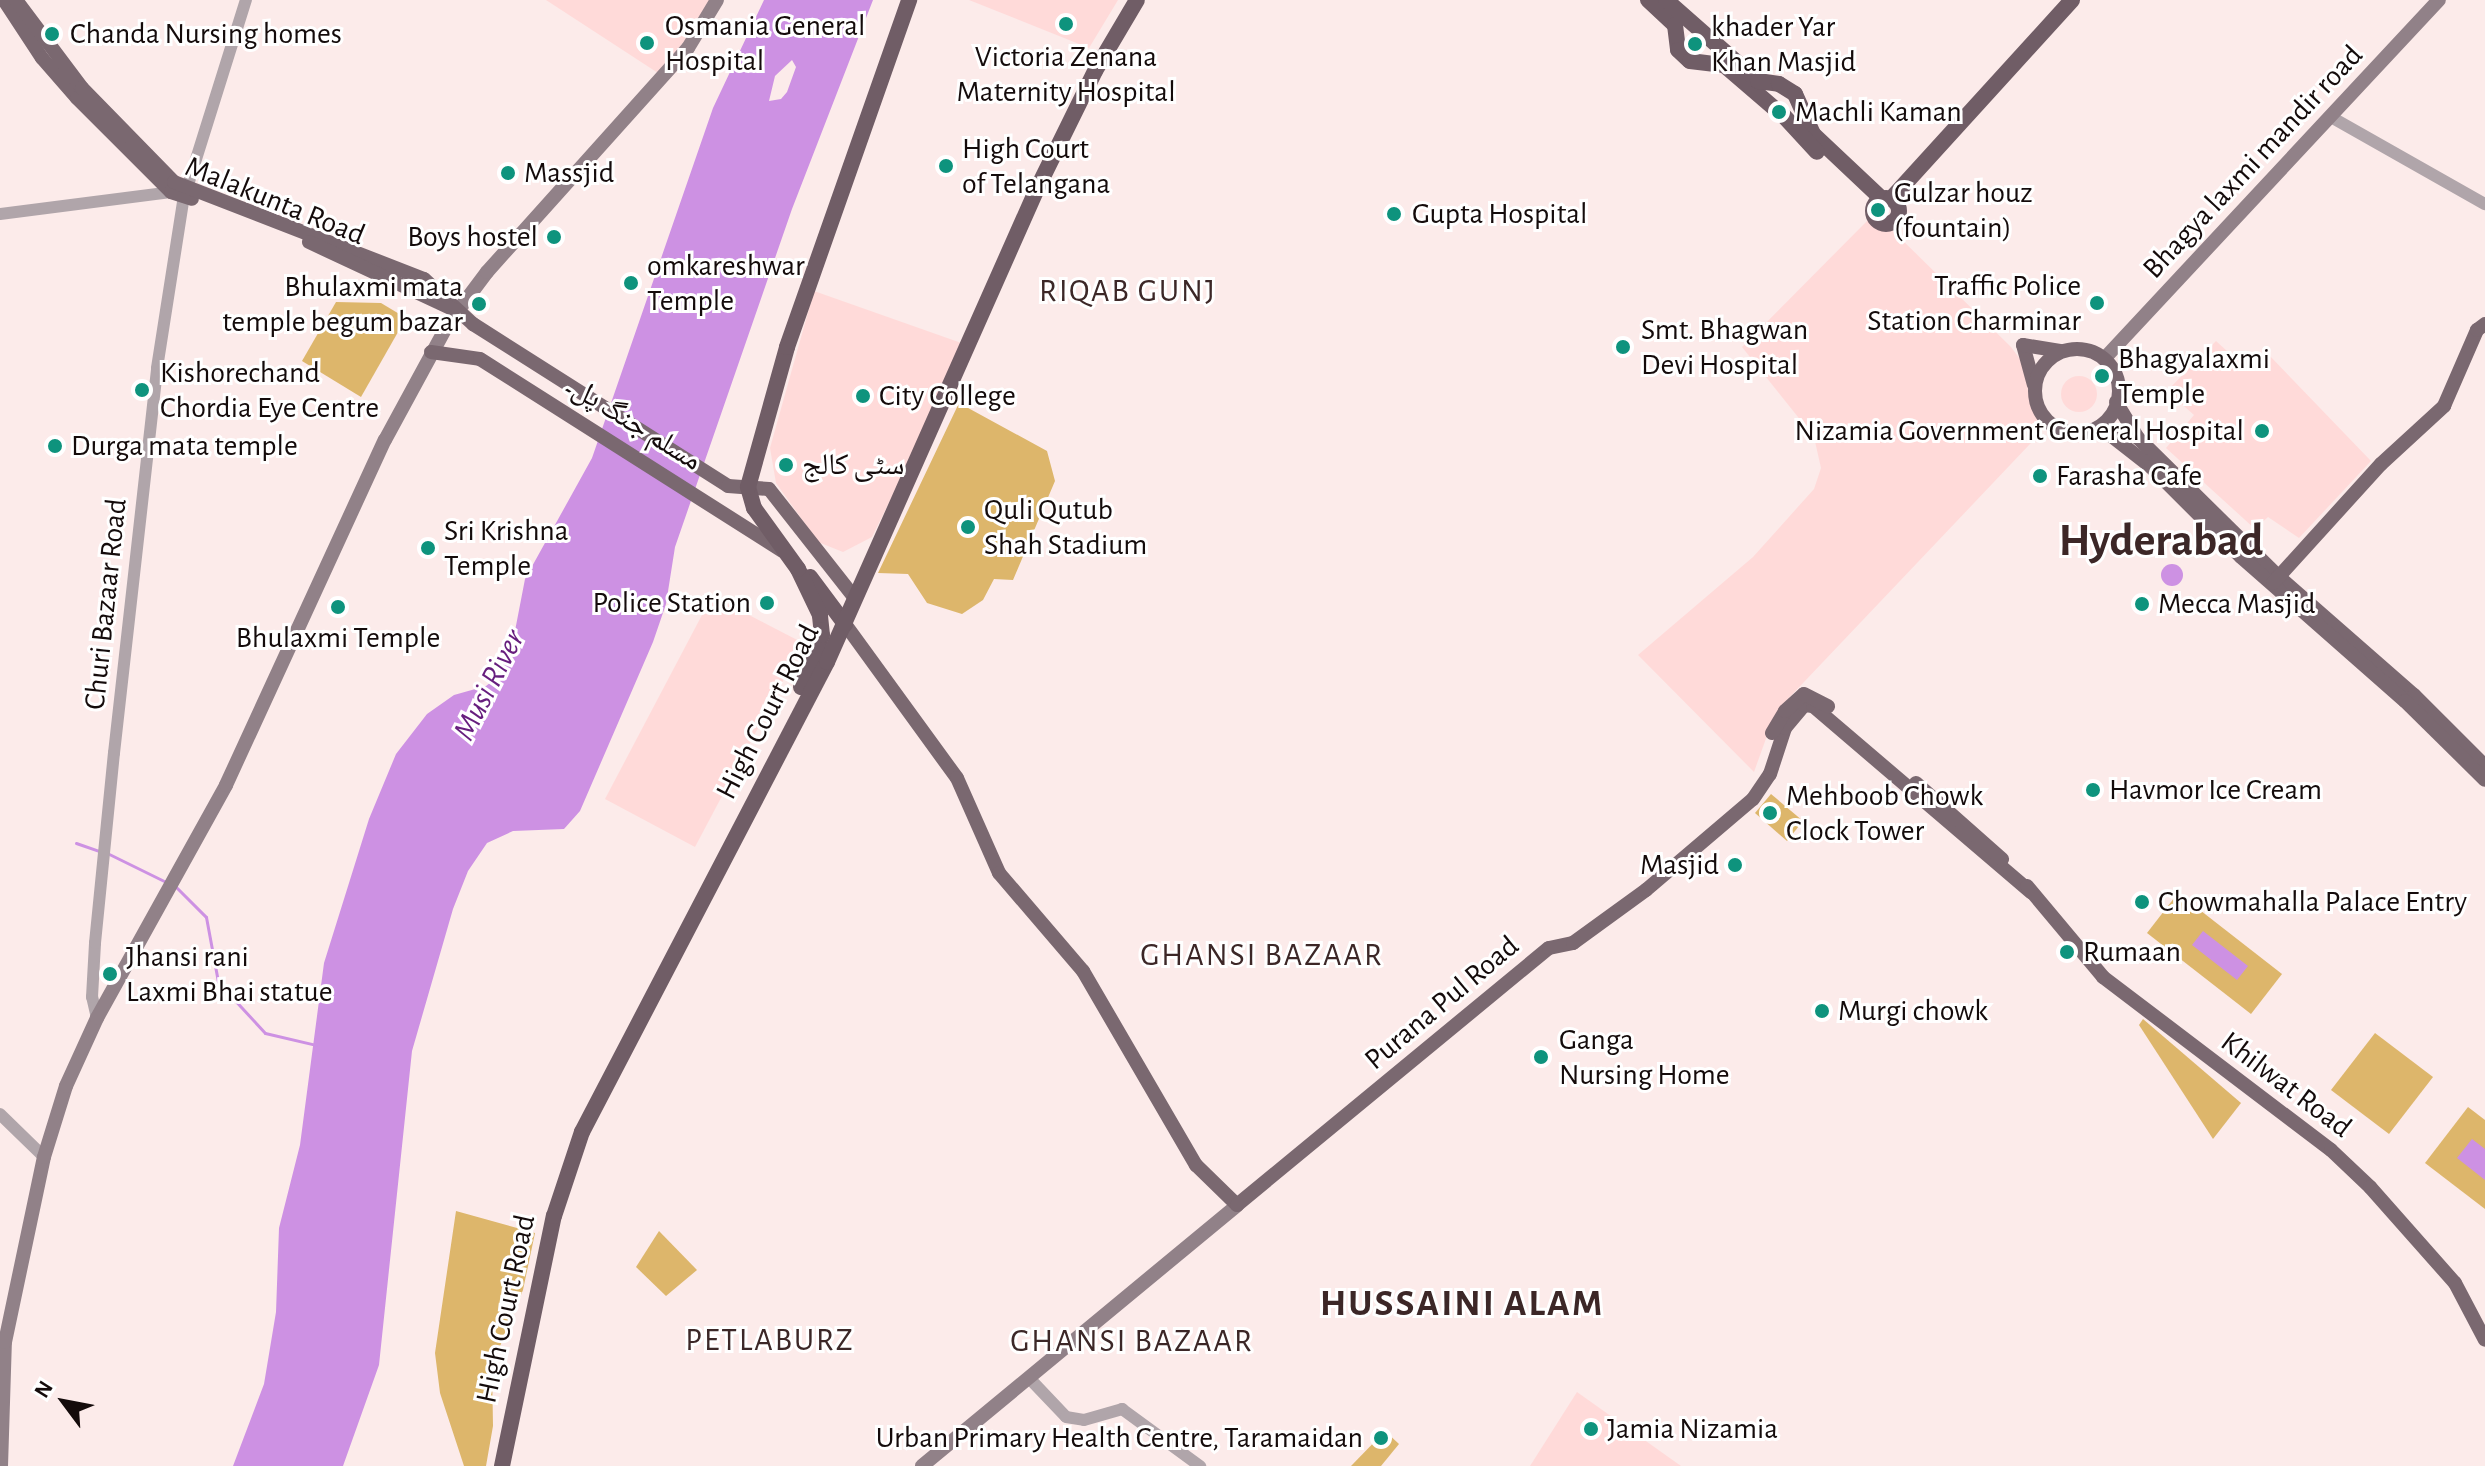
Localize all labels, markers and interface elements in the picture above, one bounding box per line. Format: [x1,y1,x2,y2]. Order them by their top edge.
place label: Osmania General Hospital [665,8,865,78]
place label: khader Yar Khan Masjid [1711,9,1856,80]
marker: Victoria Zenana Maternity Hospital [1055,13,1077,35]
place label: Chanda Nursing homes [70,16,342,52]
marker: Chanda Nursing homes [41,23,63,45]
marker: Osmania General Hospital [636,32,658,54]
marker: khader Yar Khan Masjid [1686,35,1704,53]
street label: Bhagya laxmi mandir road [2135,38,2371,286]
place label: Victoria Zenana Maternity Hospital [956,39,1176,110]
place label: Machli Kaman [1795,94,1962,130]
marker: Machli Kaman [1770,103,1788,121]
place label: High Court of Telangana [962,131,1110,202]
street label: Malakunta Road [180,149,370,253]
place label: Massjid [524,155,614,191]
marker: High Court of Telangana [937,157,955,175]
marker: Massjid [499,164,517,182]
place label: Gulzar houz (fountain) [1894,175,2033,246]
place label: Gupta Hospital [1412,196,1587,232]
marker: Gulzar houz (fountain) [1869,201,1887,219]
marker: Gupta Hospital [1383,203,1405,225]
place label: Boys hostel [407,219,538,255]
marker: Boys hostel [545,228,563,246]
place label: omkareshwar Temple [647,248,805,318]
place label: Traffic Police Station Charminar [1867,268,2081,338]
place label: Bhulaxmi mata temple begum bazar [222,269,463,340]
district label: RIQAB GUNJ [1039,272,1217,310]
marker: omkareshwar Temple [622,274,640,292]
marker: Traffic Police Station Charminar [2088,294,2106,312]
marker: Bhulaxmi mata temple begum bazar [470,295,488,313]
place label: Smt. Bhagwan Devi Hospital [1641,312,1808,382]
marker: Smt. Bhagwan Devi Hospital [1612,336,1634,358]
place label: Bhagyalaxmi Temple [2118,341,2270,412]
place label: Kishorechand Chordia Eye Centre [160,355,379,426]
street label: مسلم جنگ پل۔ [560,367,708,479]
marker: Bhagyalaxmi Temple [2093,367,2111,385]
place label: City College [879,378,1016,414]
marker: Kishorechand Chordia Eye Centre [131,379,153,401]
marker: City College [854,387,872,405]
place label: Nizamia Government General Hospital [1794,413,2244,449]
marker: Nizamia Government General Hospital [2251,420,2273,442]
place label: Durga mata temple [71,428,298,464]
marker: Durga mata temple [46,437,64,455]
place label: سٹی کالج [802,447,904,483]
marker: سٹی کالج [777,456,795,474]
place label: Farasha Cafe [2056,458,2202,494]
marker: Farasha Cafe [2031,467,2049,485]
place label: Quli Qutub Shah Stadium [984,492,1147,562]
street label: Churi Bazaar Road [77,497,135,711]
place label: Sri Krishna Temple [444,513,569,584]
district label: Hyderabad [2059,513,2263,569]
marker: Quli Qutub Shah Stadium [959,518,977,536]
marker: Sri Krishna Temple [419,539,437,557]
place label: Police Station [593,585,751,621]
place label: Mecca Masjid [2158,586,2316,622]
marker: Police Station [758,594,776,612]
marker: Mecca Masjid [2133,595,2151,613]
marker: Bhulaxmi Temple [329,598,347,616]
street label: High Court Road [708,618,828,806]
place label: Bhulaxmi Temple [236,620,440,656]
water label: Musi River [445,623,533,747]
place label: Havmor Ice Cream [2109,772,2322,808]
place label: Mehboob Chowk Clock Tower [1786,778,1983,848]
marker: Havmor Ice Cream [2084,781,2102,799]
marker: Mehboob Chowk Clock Tower [1761,804,1779,822]
place label: Masjid [1640,847,1719,883]
marker: Masjid [1726,856,1744,874]
place label: Chowmahalla Palace Entry [2158,884,2467,920]
marker: Chowmahalla Palace Entry [2133,893,2151,911]
street label: Purana Pul Road [1358,928,1526,1078]
place label: Rumaan [2083,934,2181,970]
district label: GHANSI BAZAAR [1140,936,1384,974]
place label: Jhansi rani Laxmi Bhai statue [126,939,333,1010]
marker: Rumaan [2058,943,2076,961]
marker: Jhansi rani Laxmi Bhai statue [101,965,119,983]
place label: Murgi chowk [1838,993,1988,1029]
marker: Murgi chowk [1813,1002,1831,1020]
place label: Ganga Nursing Home [1559,1022,1729,1092]
street label: Khilwat Road [2213,1024,2359,1146]
marker: Ganga Nursing Home [1530,1046,1552,1068]
street label: High Court Road [468,1212,544,1406]
district label: HUSSAINI ALAM [1320,1282,1604,1328]
district label: PETLABURZ [685,1321,855,1359]
district label: GHANSI BAZAAR [1010,1322,1254,1360]
north arrow [24,1362,104,1442]
text: N [30,1377,57,1402]
place label: Jamia Nizamia [1607,1411,1778,1447]
place label: Urban Primary Health Centre, Taramaidan [876,1420,1363,1456]
marker: Jamia Nizamia [1582,1420,1600,1438]
marker: Urban Primary Health Centre, Taramaidan [1370,1427,1392,1449]

